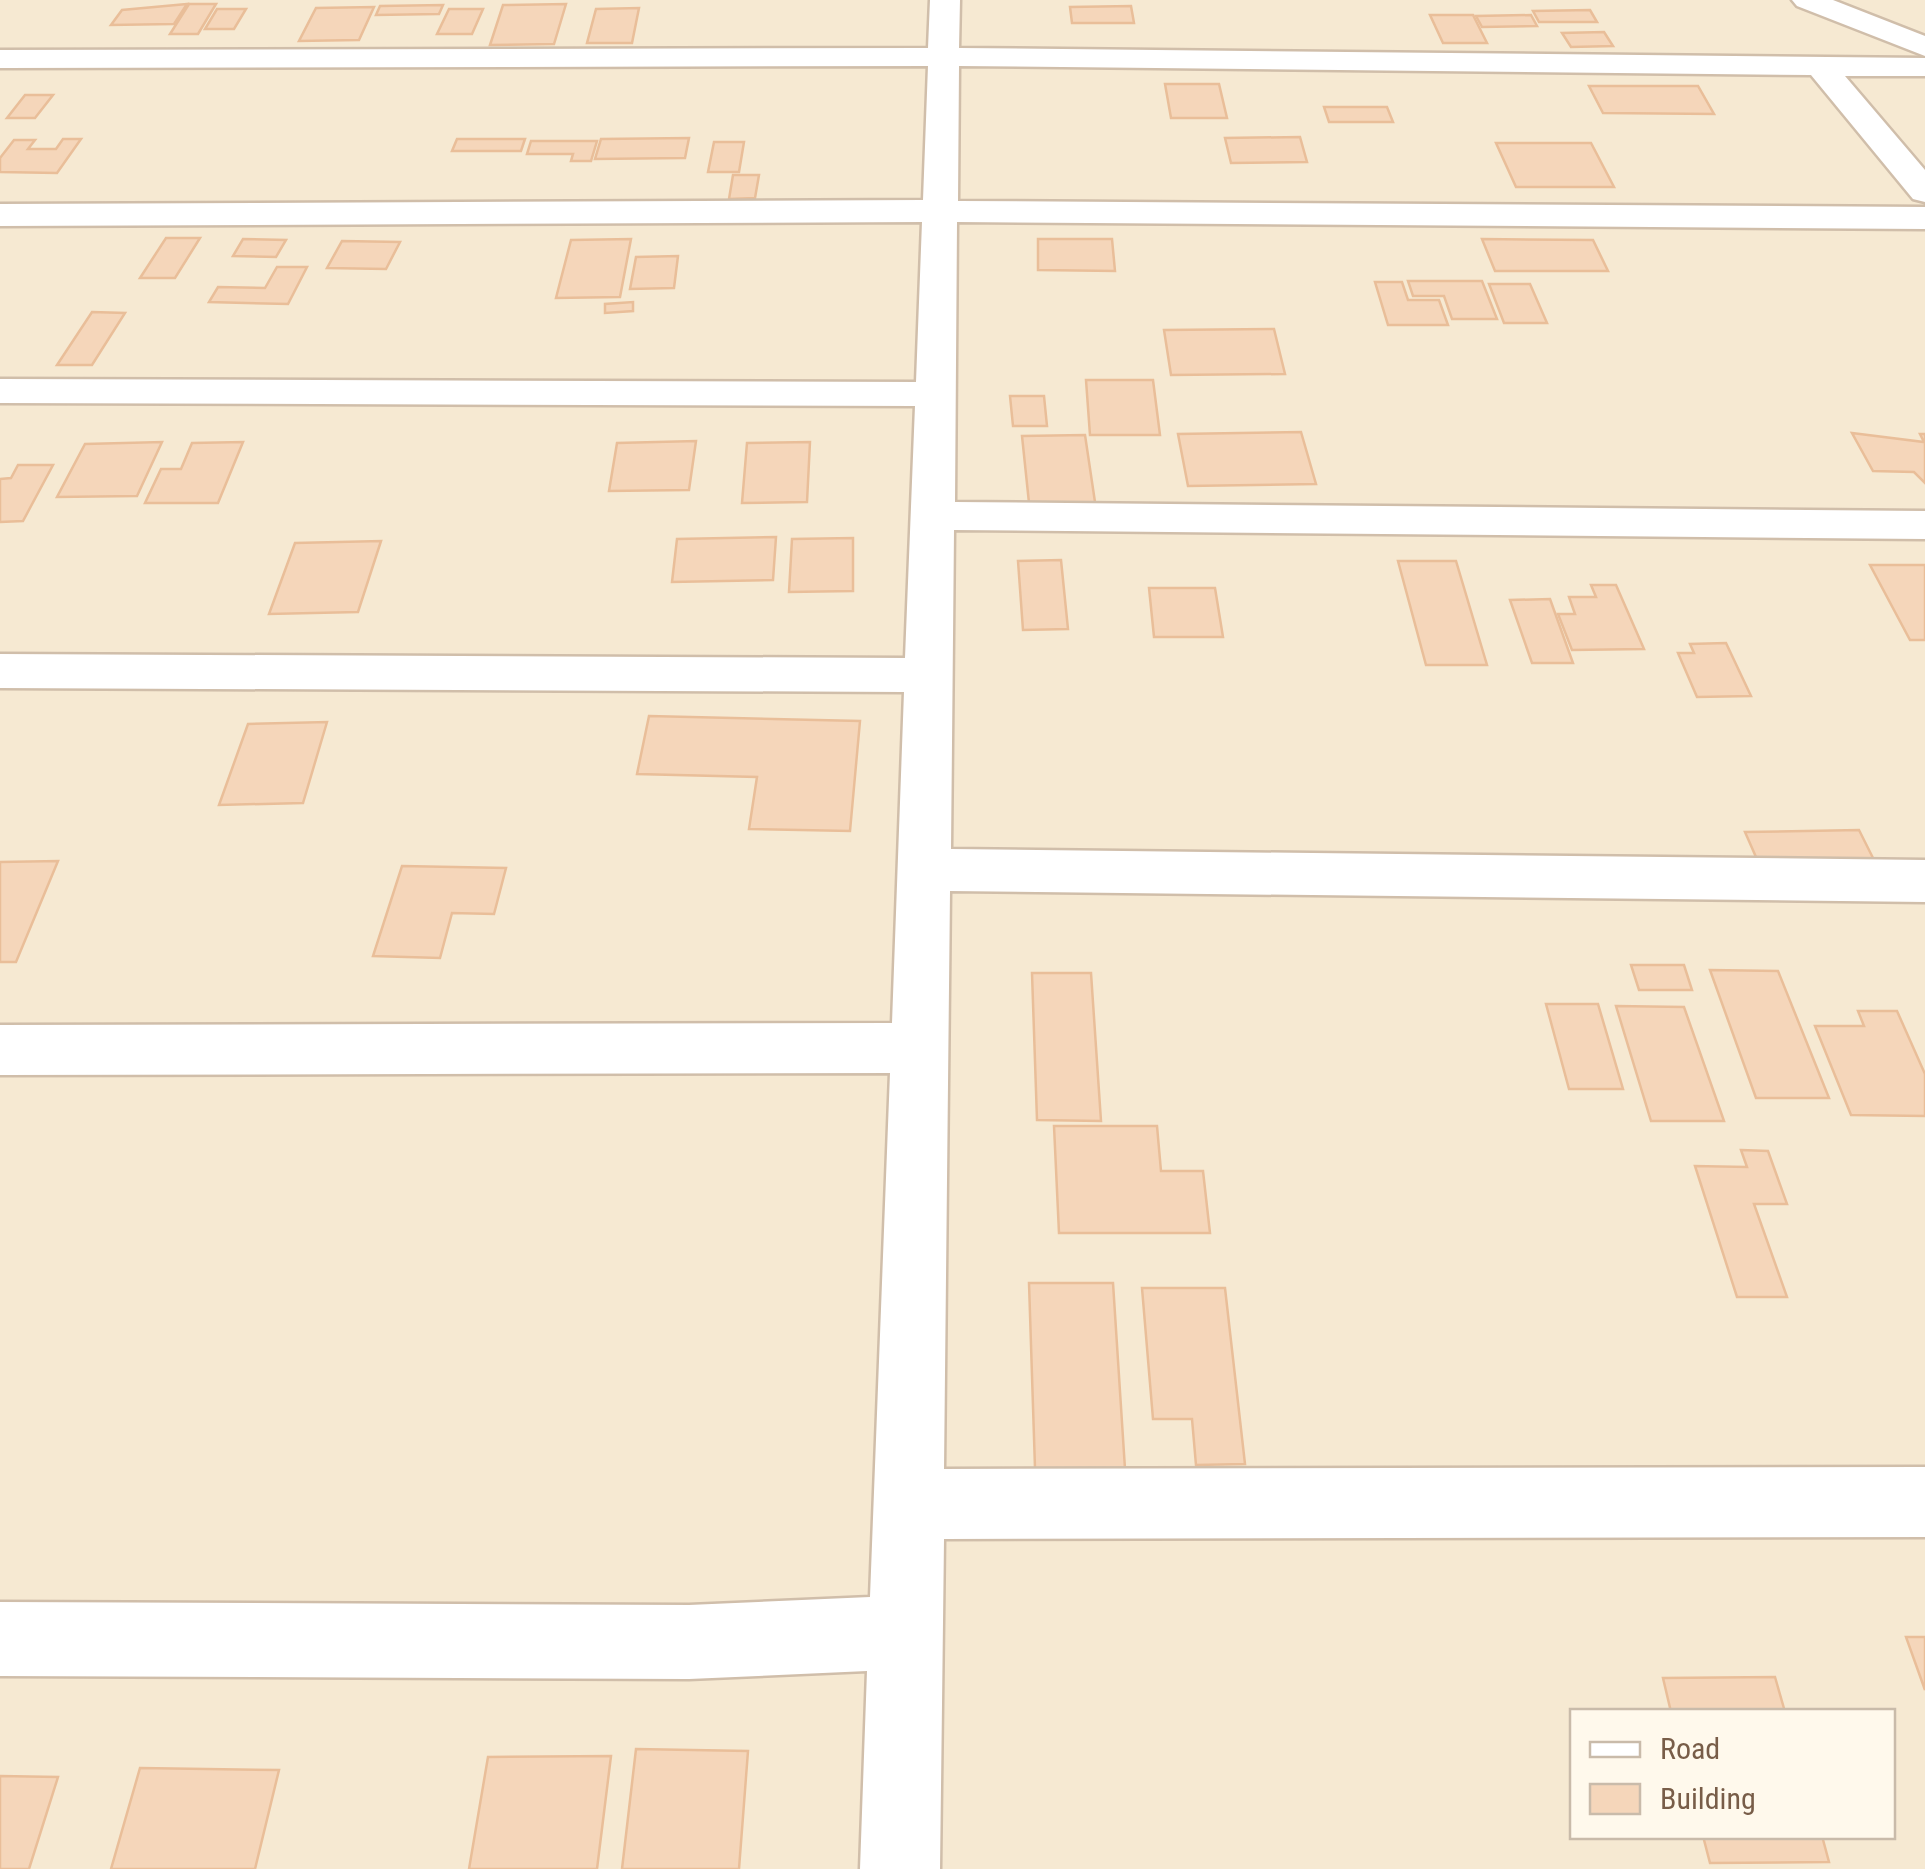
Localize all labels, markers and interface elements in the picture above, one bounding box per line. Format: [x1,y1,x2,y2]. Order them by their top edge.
legend [1570,1709,1895,1839]
text: Road [1660,1731,1720,1766]
text: Building [1660,1781,1756,1816]

